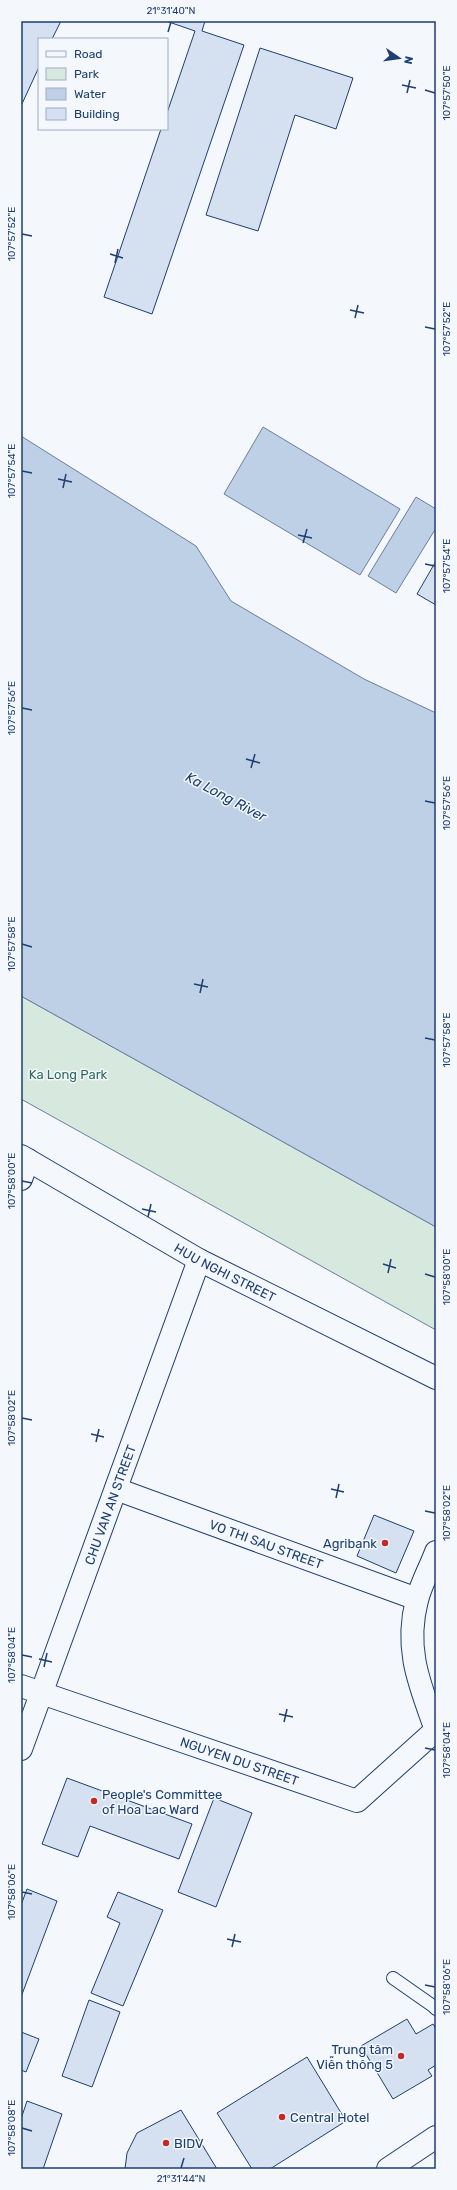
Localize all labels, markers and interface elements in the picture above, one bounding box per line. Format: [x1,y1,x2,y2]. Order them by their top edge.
text: 21°31'40"N [146,5,196,17]
legend [38,38,168,130]
north arrow [379,38,419,78]
text: Road [74,47,102,61]
text: N [401,55,415,66]
text: 107°57'50"E [441,66,453,120]
text: Park [74,67,100,81]
text: Water [74,87,106,101]
text: Building [74,107,120,121]
text: 107°57'52"E [6,207,18,261]
text: 107°57'52"E [441,302,453,356]
text: 107°57'54"E [6,444,18,498]
text: 107°57'54"E [441,539,453,593]
text: 107°57'56"E [6,681,18,735]
water label: Ka Long River [183,769,270,826]
text: 107°57'56"E [441,776,453,830]
text: 107°57'58"E [6,917,18,972]
text: 107°57'58"E [441,1013,453,1068]
park label: Ka Long Park [29,1067,108,1083]
text: 107°58'00"E [6,1153,18,1209]
street label: HUU NGHI STREET [172,1240,279,1305]
text: 107°58'00"E [441,1249,453,1305]
text: 107°58'02"E [6,1390,18,1446]
street label: CHU VAN AN STREET [81,1442,139,1567]
text: 107°58'02"E [441,1485,453,1541]
street label: VO THI SAU STREET [207,1516,326,1572]
place label: Agribank [323,1536,377,1552]
marker: Agribank [380,1538,390,1548]
text: 107°58'04"E [6,1627,18,1683]
text: 107°58'04"E [441,1722,453,1778]
street label: NGUYEN DU STREET [178,1734,301,1788]
place label: People's Committee of Hoa Lac Ward [102,1787,222,1817]
marker: People's Committee of Hoa Lac Ward [89,1796,99,1806]
text: 107°58'06"E [6,1864,18,1920]
text: 107°58'06"E [441,1959,453,2015]
place label: Trung tâm Viễn thông 5 [316,2042,393,2073]
marker: Trung tâm Viễn thông 5 [396,2051,406,2061]
text: 107°58'08"E [6,2100,18,2156]
place label: Central Hotel [290,2110,369,2125]
marker: Central Hotel [277,2112,287,2122]
place label: BIDV [174,2136,204,2151]
marker: BIDV [161,2138,171,2148]
text: 21°31'44"N [157,2173,205,2185]

